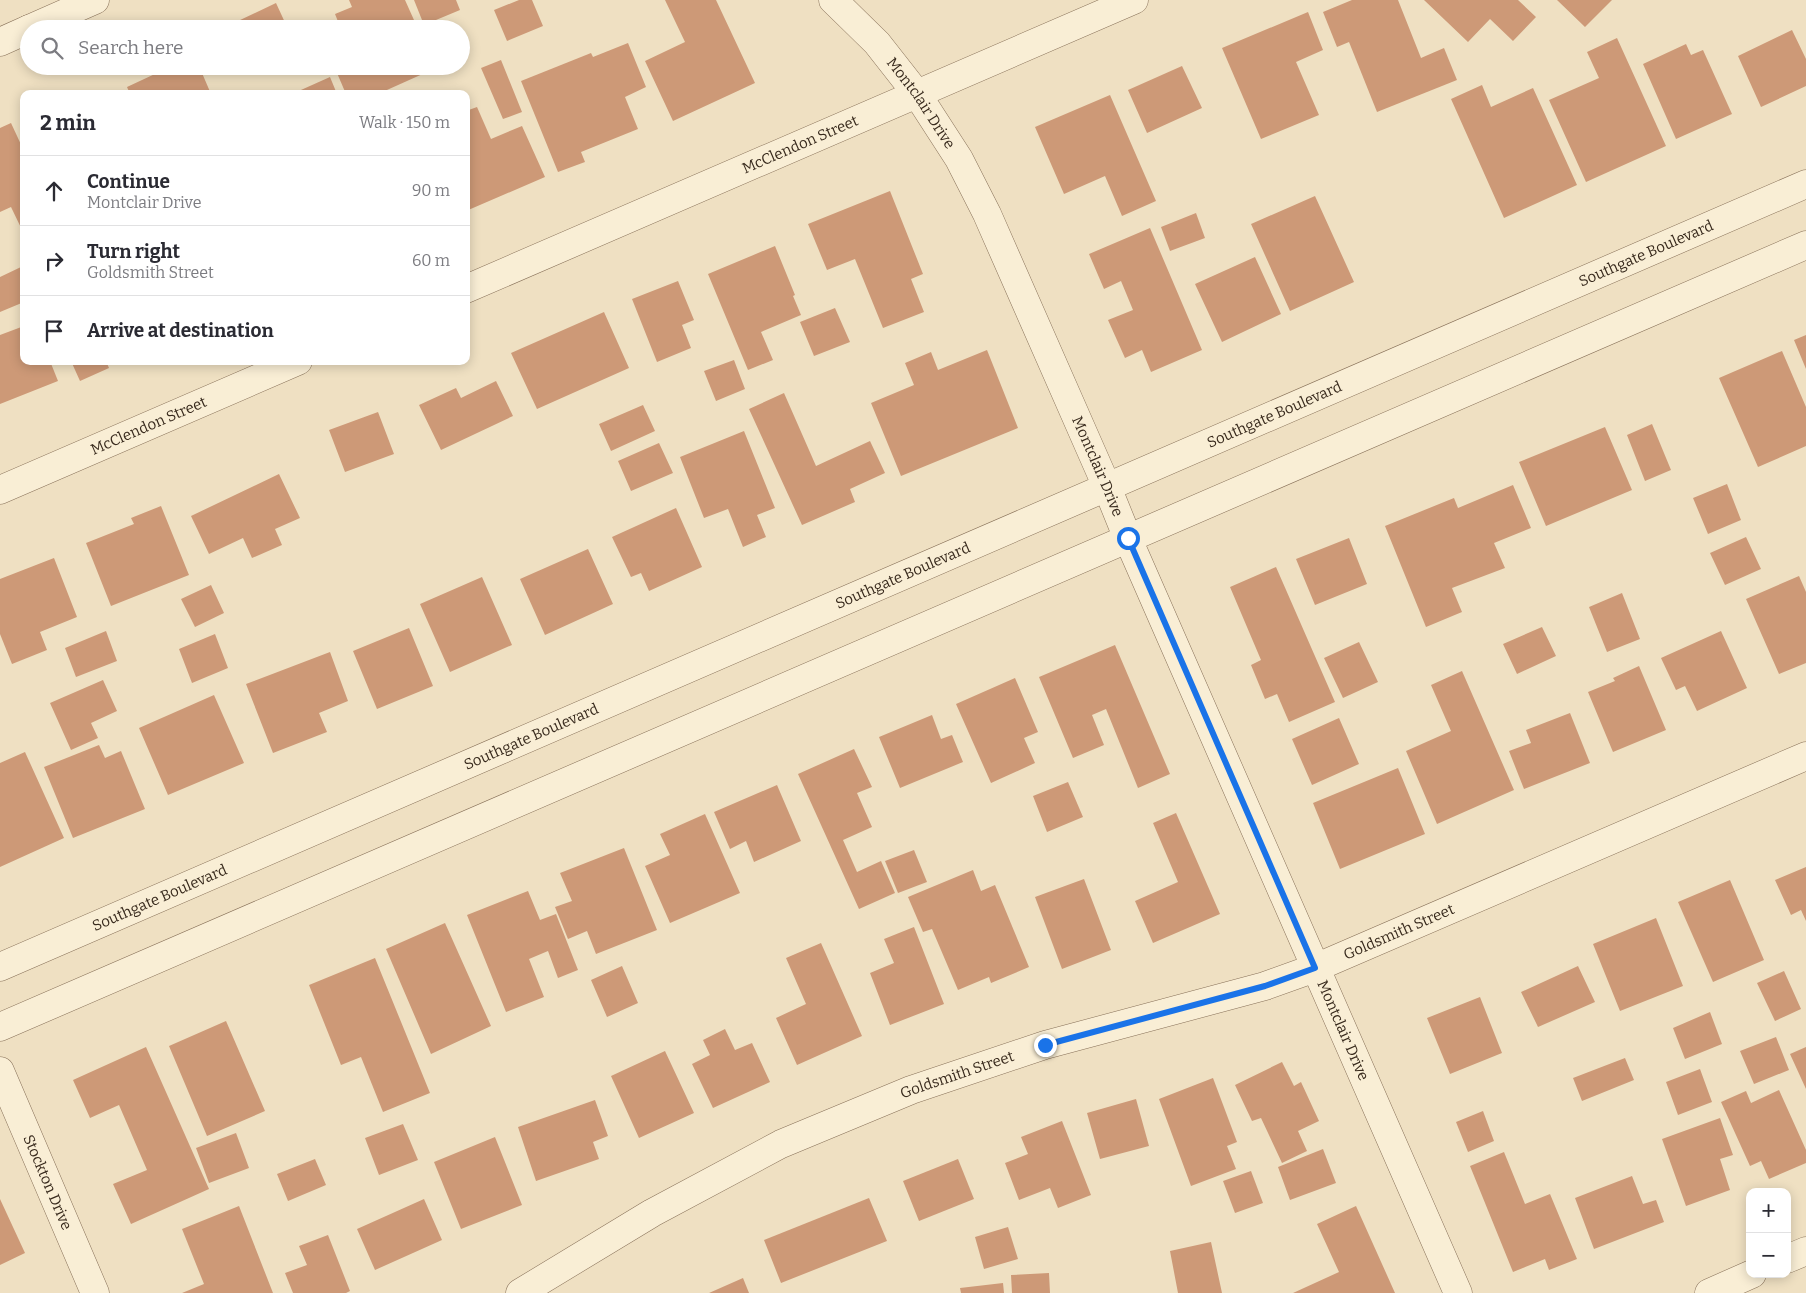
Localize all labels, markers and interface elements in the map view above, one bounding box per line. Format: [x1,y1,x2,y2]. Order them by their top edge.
search box [20,20,470,75]
icon: search [38,34,66,62]
text: Search here [78,36,183,59]
street label: Montclair Drive [883,54,959,152]
text: 2 min [40,110,96,136]
street label: McClendon Street [739,111,861,177]
text: Walk · 150 m [359,113,450,132]
text: Continue [87,170,170,193]
icon: ahead [40,177,68,205]
text: 90 m [412,181,450,200]
text: Montclair Drive [87,193,201,212]
street label: Southgate Boulevard [1576,216,1716,290]
text: Turn right [87,240,180,263]
icon: right [40,247,68,275]
text: 60 m [412,251,450,270]
text: Goldsmith Street [87,263,214,282]
icon: arrive [40,317,68,345]
text: Arrive at destination [87,319,274,342]
street label: Southgate Boulevard [1204,377,1345,452]
street label: McClendon Street [88,392,210,459]
street label: Montclair Drive [1068,413,1127,519]
route start [1117,527,1140,550]
street label: Southgate Boulevard [833,538,973,613]
street label: Southgate Boulevard [461,700,601,774]
street label: Southgate Boulevard [90,861,230,935]
street label: Goldsmith Street [1341,900,1458,964]
street label: Montclair Drive [1313,977,1373,1083]
route end [1034,1034,1057,1057]
street label: Goldsmith Street [898,1047,1017,1102]
street label: Stockton Drive [19,1132,76,1233]
map controls [1746,1188,1791,1278]
button: + [1746,1188,1791,1233]
button: − [1746,1233,1791,1278]

